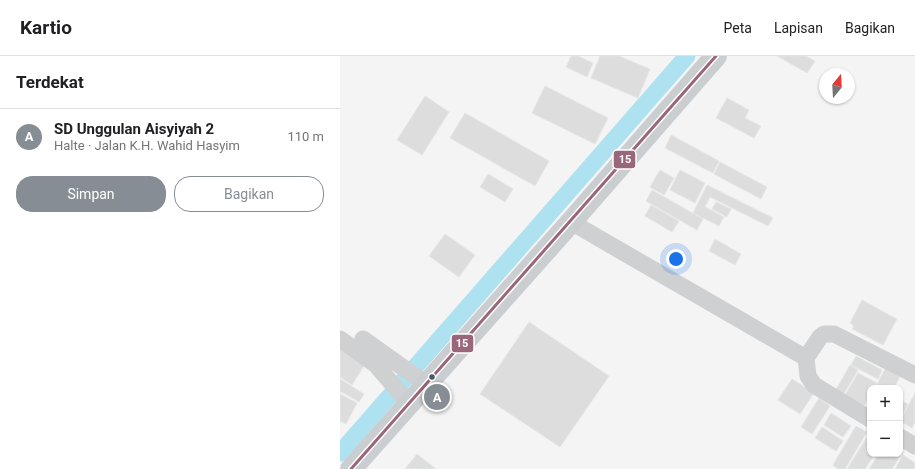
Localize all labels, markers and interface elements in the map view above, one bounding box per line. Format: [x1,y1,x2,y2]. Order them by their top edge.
text: Kartio [20,16,72,39]
text: Peta [724,20,752,36]
text: Lapisan [774,20,823,36]
text: Bagikan [845,20,895,36]
north arrow [819,68,855,104]
text: Terdekat [16,72,84,92]
text: SD Unggulan Aisyiyah 2 [54,120,214,138]
text: A [25,129,33,144]
text: 110 m [287,129,324,144]
text: Halte · Jalan K.H. Wahid Hasyim [54,138,240,153]
line badge: 15 [613,150,636,169]
text: 15 [619,153,631,166]
button: Simpan [16,176,166,212]
button: Bagikan [174,176,324,212]
your location [666,249,686,269]
line badge: 15 [451,334,474,353]
text: 15 [456,337,468,350]
unlabelled marker [427,372,437,382]
pin: A [424,382,450,412]
map controls [867,385,903,457]
button: + [867,385,903,421]
button: − [867,421,903,457]

